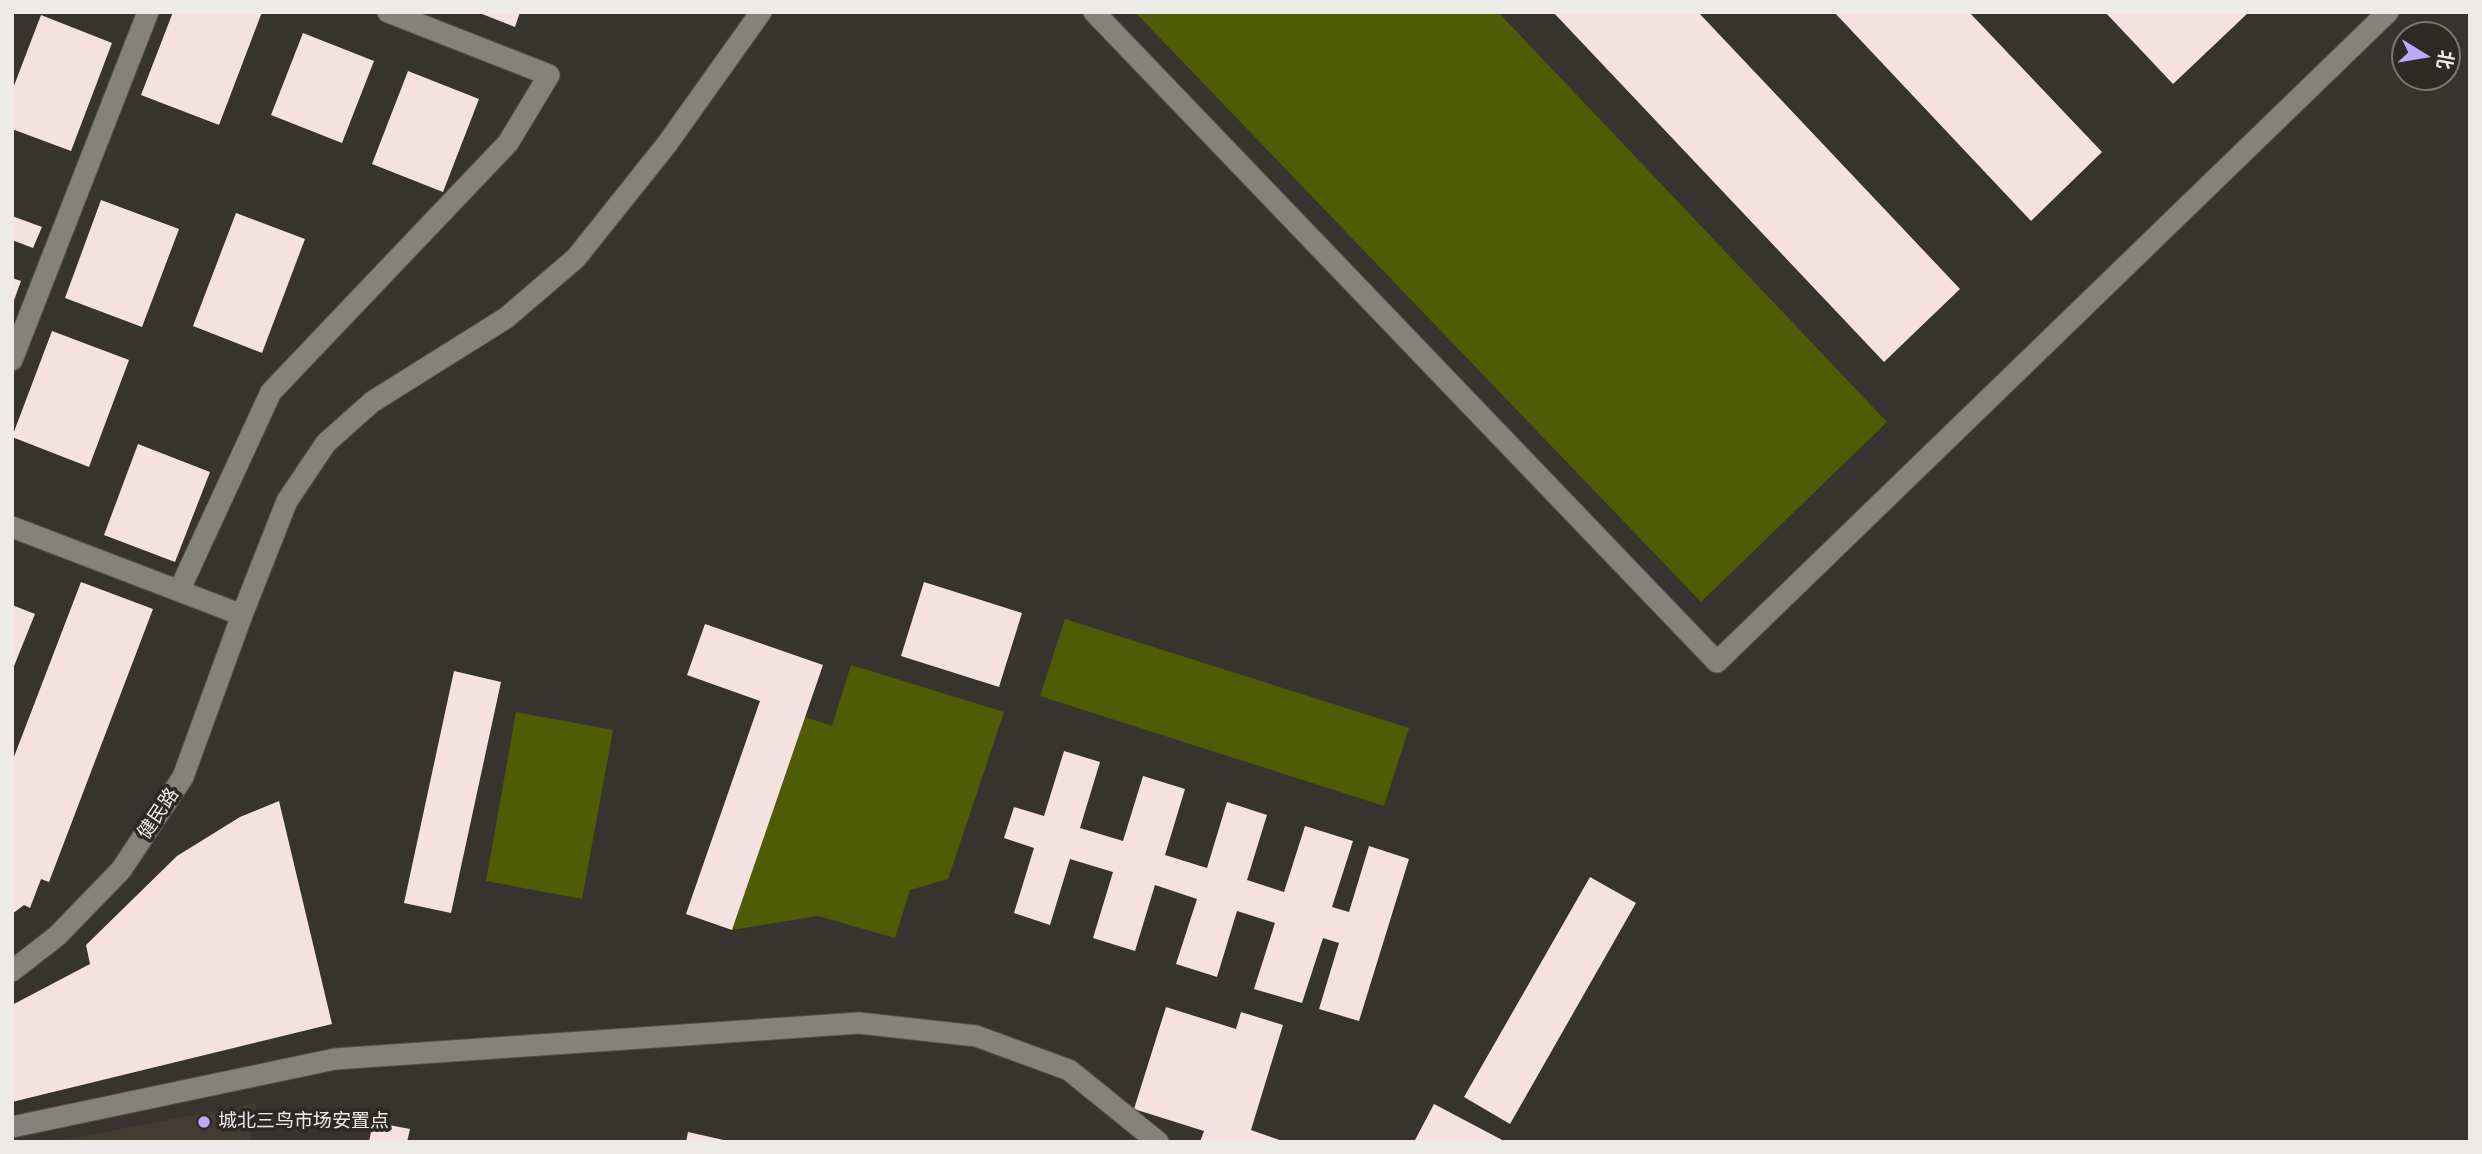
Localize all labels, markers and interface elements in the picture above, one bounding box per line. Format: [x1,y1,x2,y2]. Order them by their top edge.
north arrow [2391,21,2461,91]
text: 北 [2432,48,2457,71]
street label: 健民路 [134,784,184,844]
place label: 城北三鸟市场安置点 [218,1111,389,1133]
marker: 城北三鸟市场安置点 [196,1114,212,1130]

